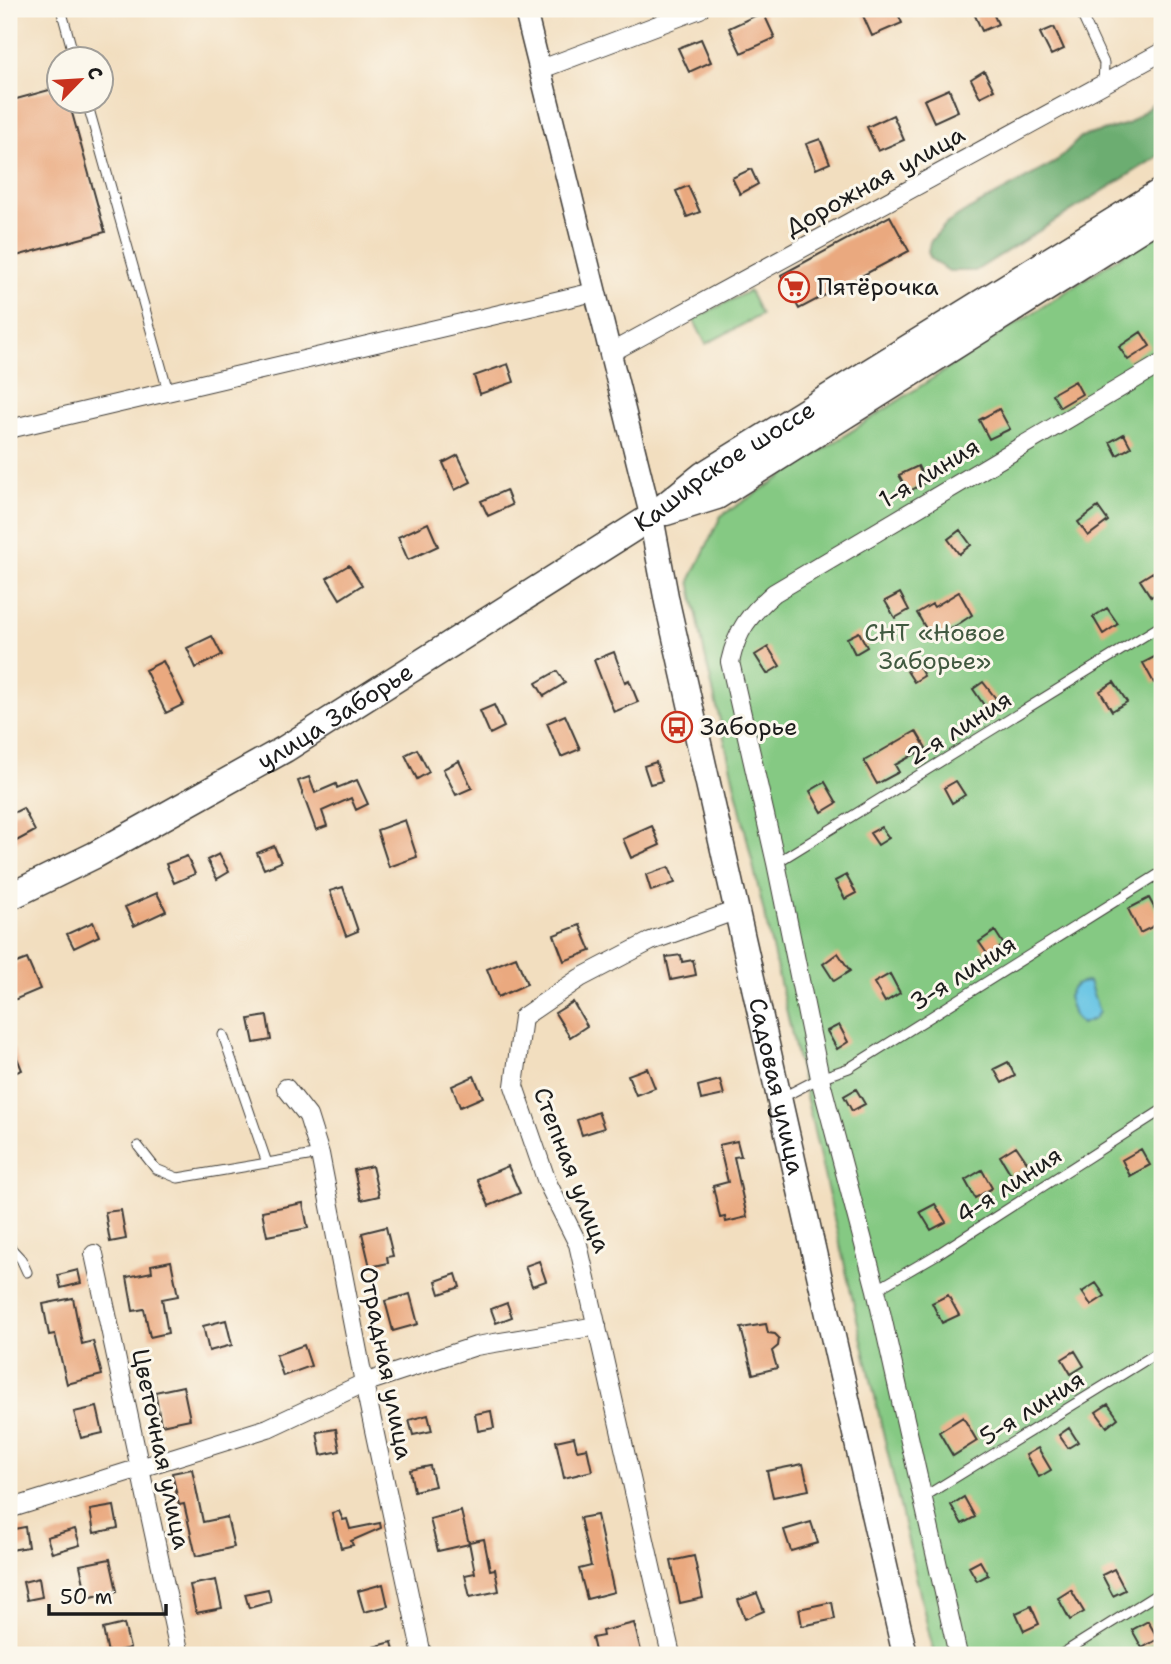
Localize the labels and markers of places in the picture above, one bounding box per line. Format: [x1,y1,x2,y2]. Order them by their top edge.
supermarket icon: Пятёрочка [777,270,811,304]
place label: Пятёрочка [817,271,939,303]
bus stop icon: Заборье [660,710,694,744]
place label: Заборье [700,711,798,743]

